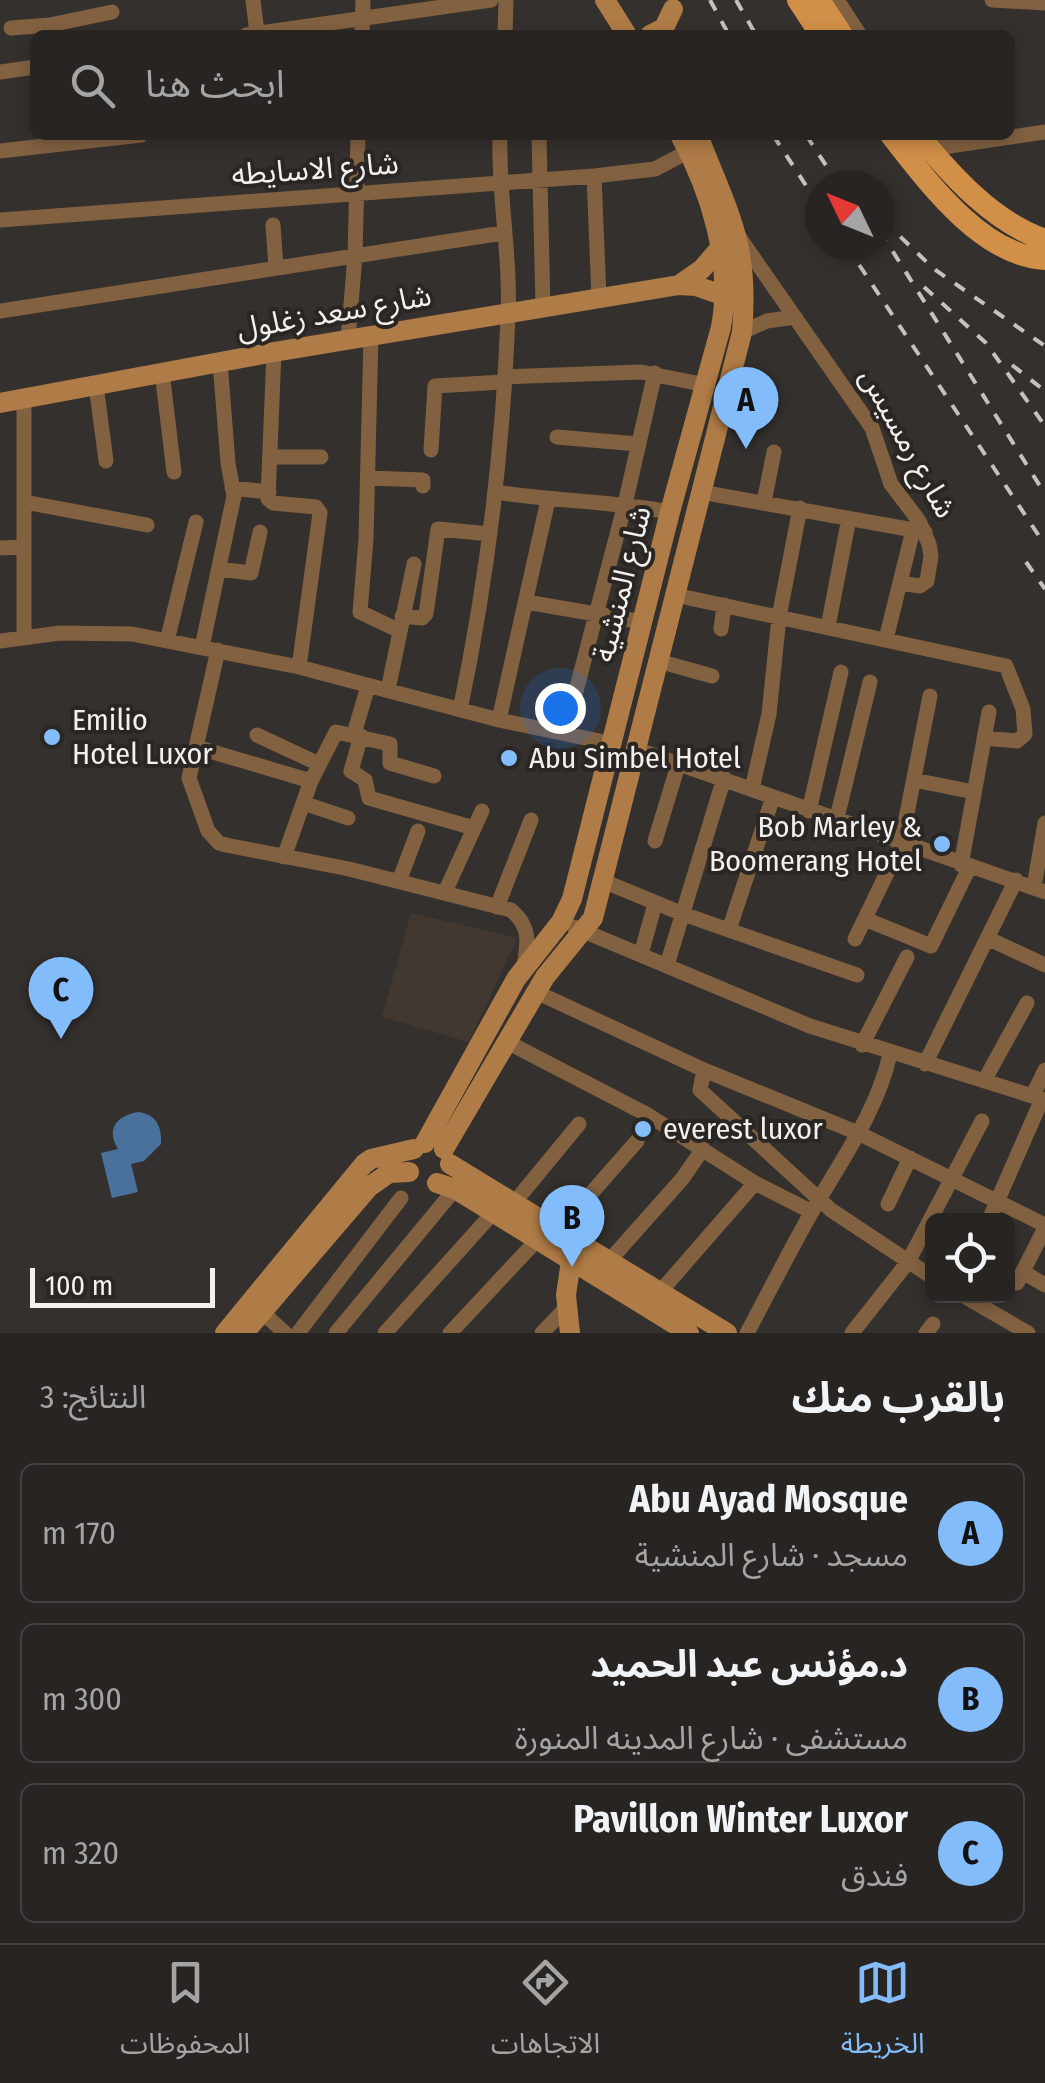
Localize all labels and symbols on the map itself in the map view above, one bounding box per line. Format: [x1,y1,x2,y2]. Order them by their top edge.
street label: شارع الاسايطه [230,145,400,197]
north arrow [805,170,895,260]
street label: شارع سعد زغلول [234,277,435,351]
street label: شارع رمسيس [849,362,964,526]
pin: A [714,366,778,449]
street label: شارع المنشية [585,502,663,667]
your location [535,683,586,734]
place label: Emilio Hotel Luxor [72,702,213,772]
marker: Emilio Hotel Luxor [41,726,63,748]
place label: Abu Simbel Hotel [529,740,741,776]
marker: Abu Simbel Hotel [498,747,520,769]
place label: Bob Marley & Boomerang Hotel [709,809,922,879]
marker: Bob Marley & Boomerang Hotel [931,833,953,855]
pin: C [28,956,94,1039]
place label: everest luxor [663,1111,823,1147]
marker: everest luxor [632,1118,654,1140]
pin: B [540,1184,604,1267]
scale bar [30,1263,215,1308]

